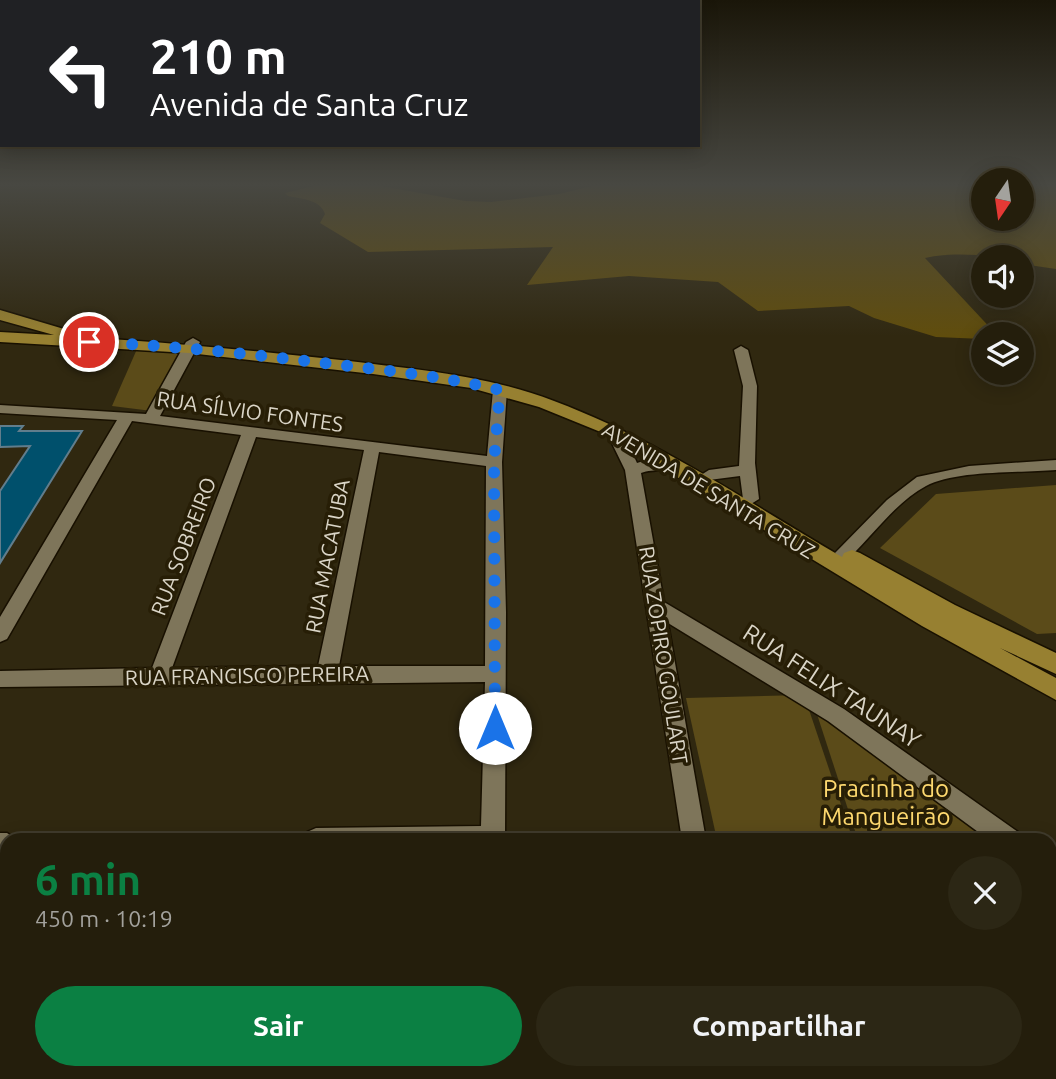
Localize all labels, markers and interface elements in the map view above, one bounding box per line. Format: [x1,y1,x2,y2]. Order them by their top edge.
icon: left [35,28,126,119]
text: 210 m [150,28,287,83]
text: Avenida de Santa Cruz [150,86,468,122]
north arrow [971,168,1034,231]
map controls [971,168,1034,385]
button: sound [971,245,1034,308]
pin [59,312,119,372]
button: layers [971,322,1034,385]
icon: arrive [70,323,108,361]
street label: RUA SÍLVIO FONTES [155,386,345,436]
street label: AVENIDA DE SANTA CRUZ [599,417,820,563]
street label: RUA SOBREIRO [146,473,220,619]
street label: RUA MACATUBA [300,477,354,635]
street label: RUA ZOPIRO GOULART [635,544,693,766]
street label: RUA FELIX TAUNAY [738,619,926,753]
street label: RUA FRANCISCO PEREIRA [125,661,370,689]
position arrow [458,691,532,765]
park label: Pracinha do Mangueirão [822,775,950,830]
text: 6 min [35,856,141,903]
button: close [948,856,1022,930]
text: 450 m · 10:19 [35,906,173,931]
button: Sair [35,986,522,1066]
button: Compartilhar [536,986,1022,1066]

